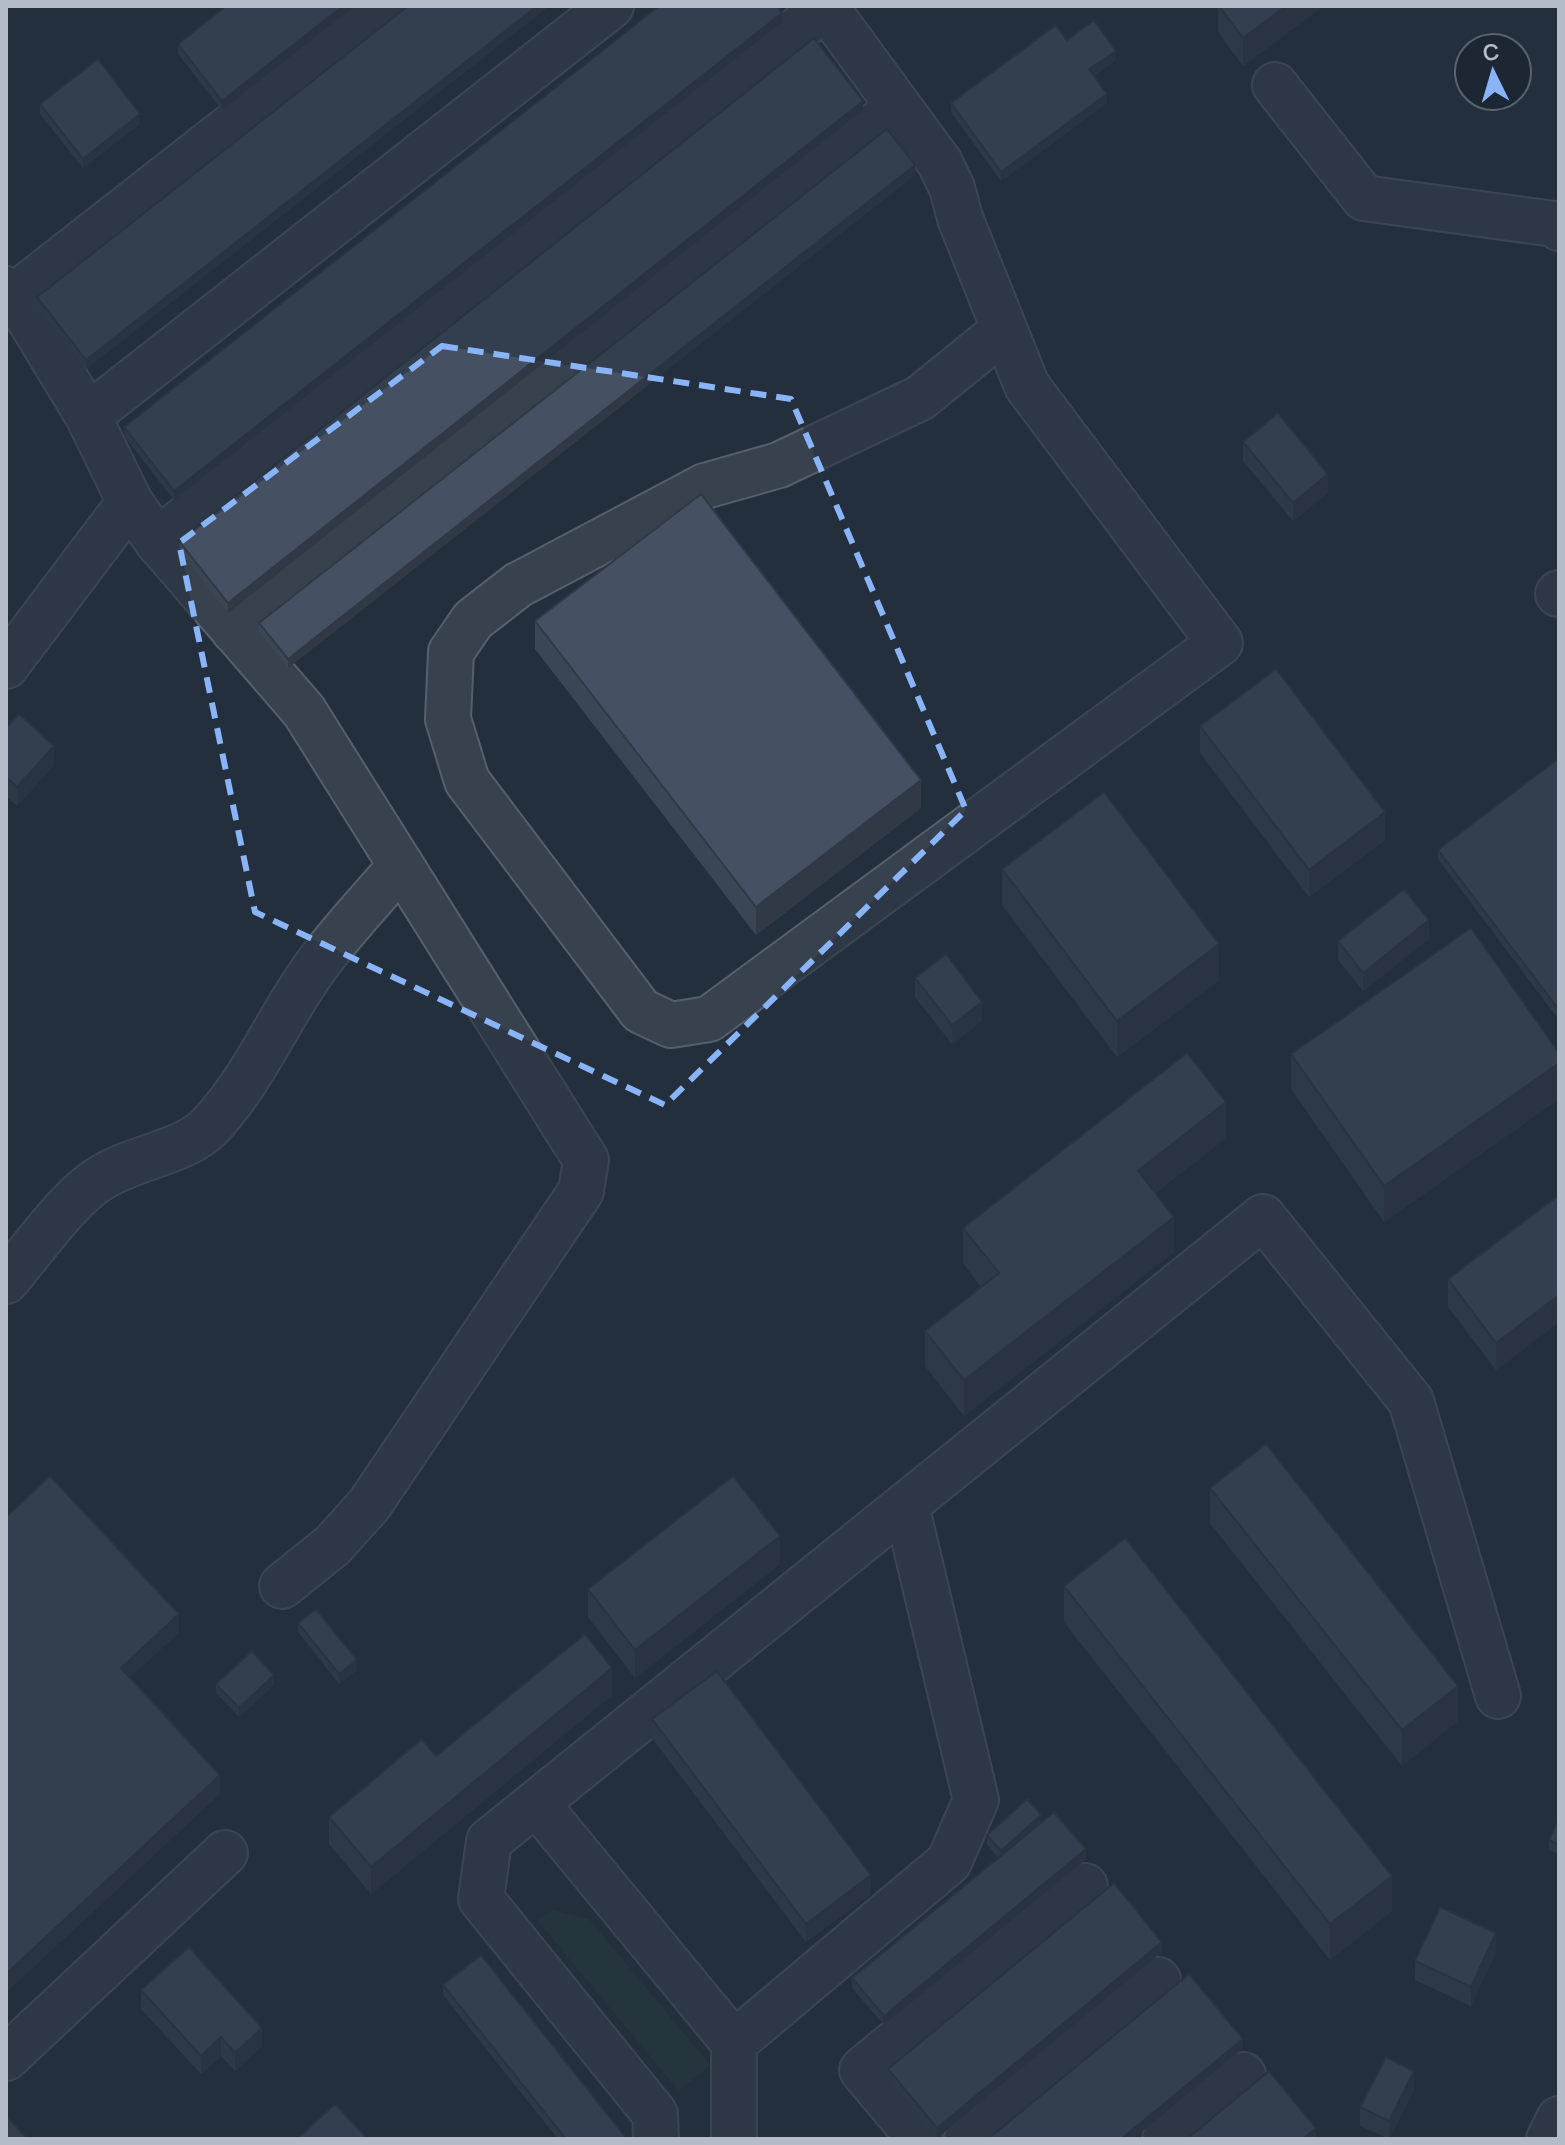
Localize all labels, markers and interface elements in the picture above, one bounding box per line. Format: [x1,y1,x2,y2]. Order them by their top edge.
north arrow [1453,32,1533,112]
text: С [1482,36,1501,68]

